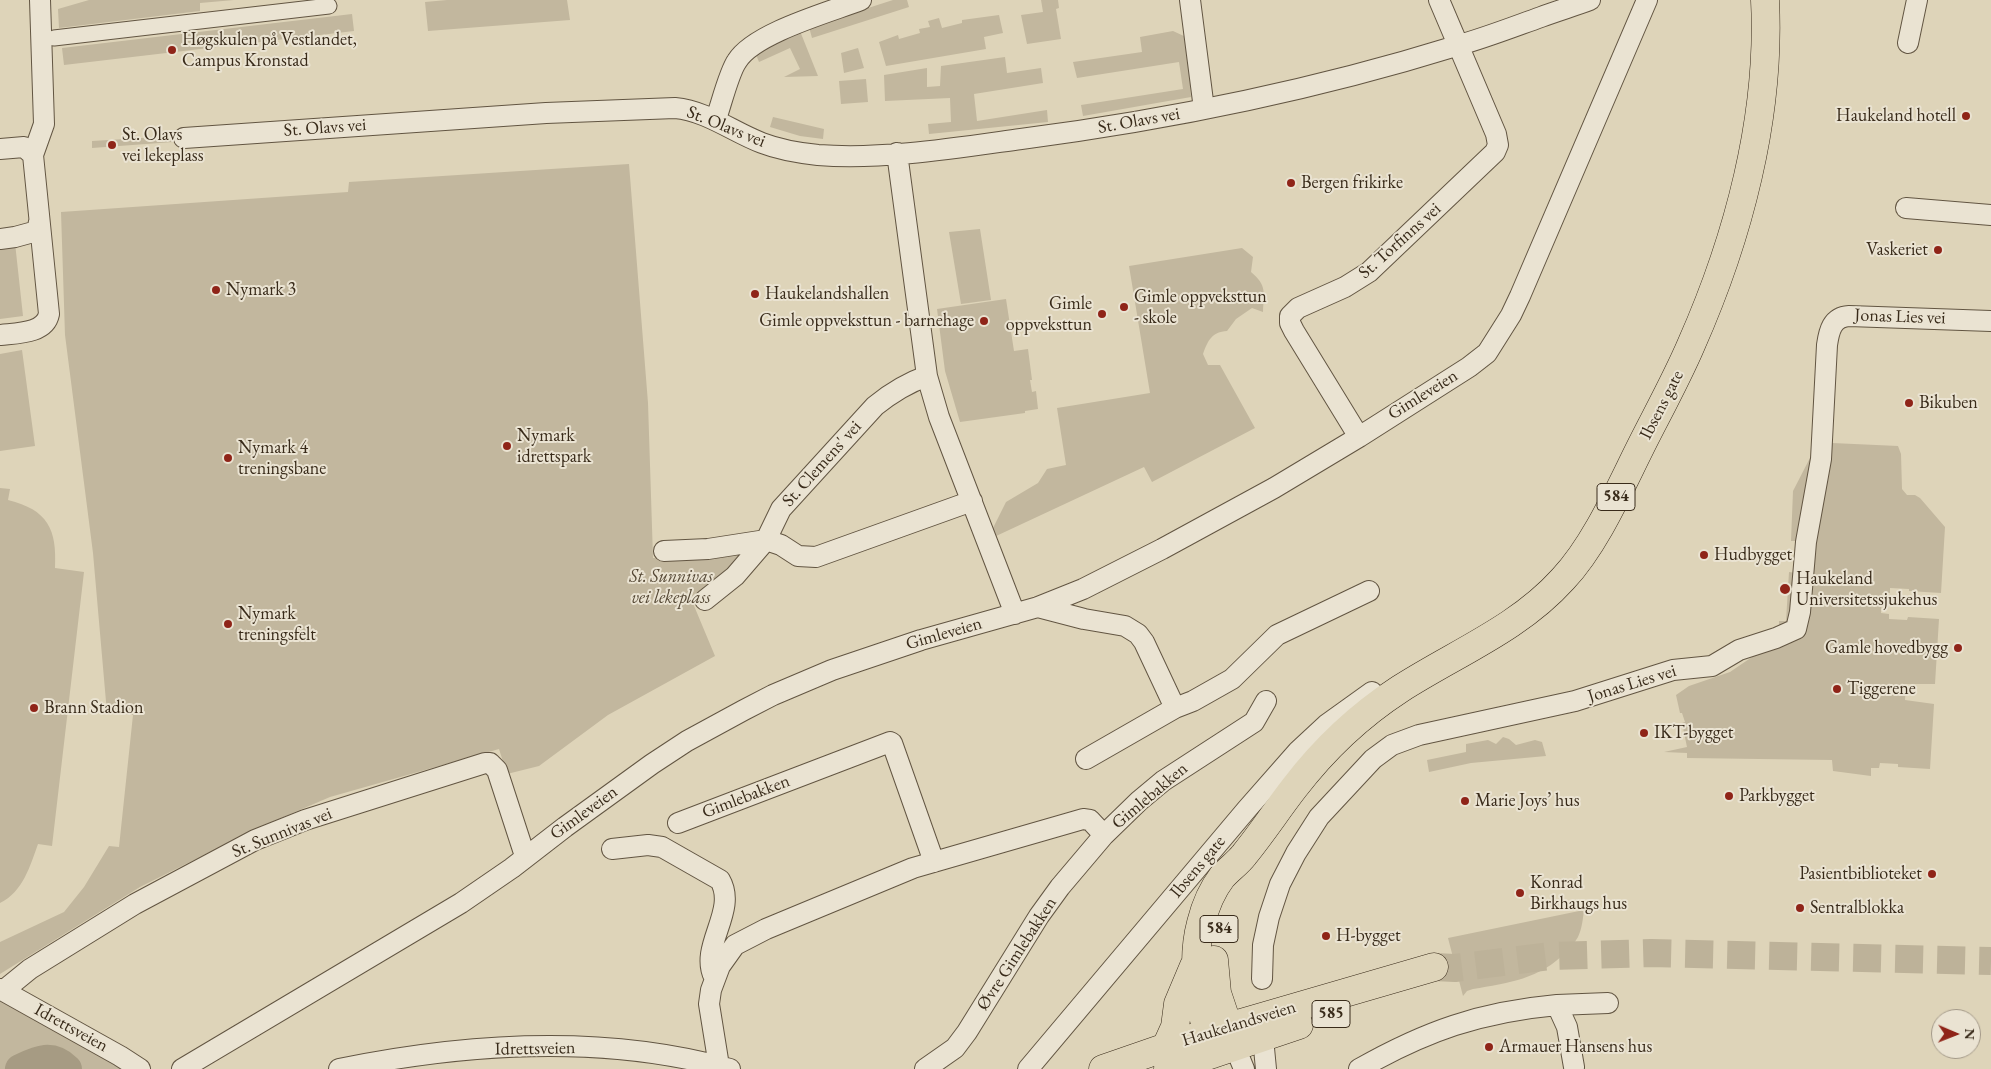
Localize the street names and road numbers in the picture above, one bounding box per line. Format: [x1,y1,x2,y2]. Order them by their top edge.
street label: St. Olavs vei [684,101,768,153]
street label: St. Olavs vei [1096,103,1182,139]
street label: St. Olavs vei [283,114,367,142]
street label: St. Torfinns vei [1354,198,1446,284]
street label: Jonas Lies vei [1854,305,1946,329]
street label: Gimleveien [1384,365,1462,425]
street label: Ibsens gate [1635,367,1689,443]
street label: St. Clemens' vei [778,417,866,511]
road number: 584 [1597,484,1635,511]
street label: Gimleveien [903,613,985,655]
street label: Jonas Lies vei [1585,660,1679,708]
street label: Gimlebakken [1108,758,1192,834]
street label: Gimlebakken [699,770,793,824]
street label: Gimleveien [546,781,622,845]
street label: St. Sunnivas vei [229,803,335,863]
street label: Ibsens gate [1166,831,1230,903]
street label: Øvre Gimlebakken [972,893,1062,1015]
road number: 584 [1200,916,1238,942]
street label: Haukelandsveien [1179,996,1299,1052]
street label: Idrettsveien [30,999,112,1057]
road number: 585 [1312,1001,1350,1028]
street label: Idrettsveien [494,1037,576,1061]

